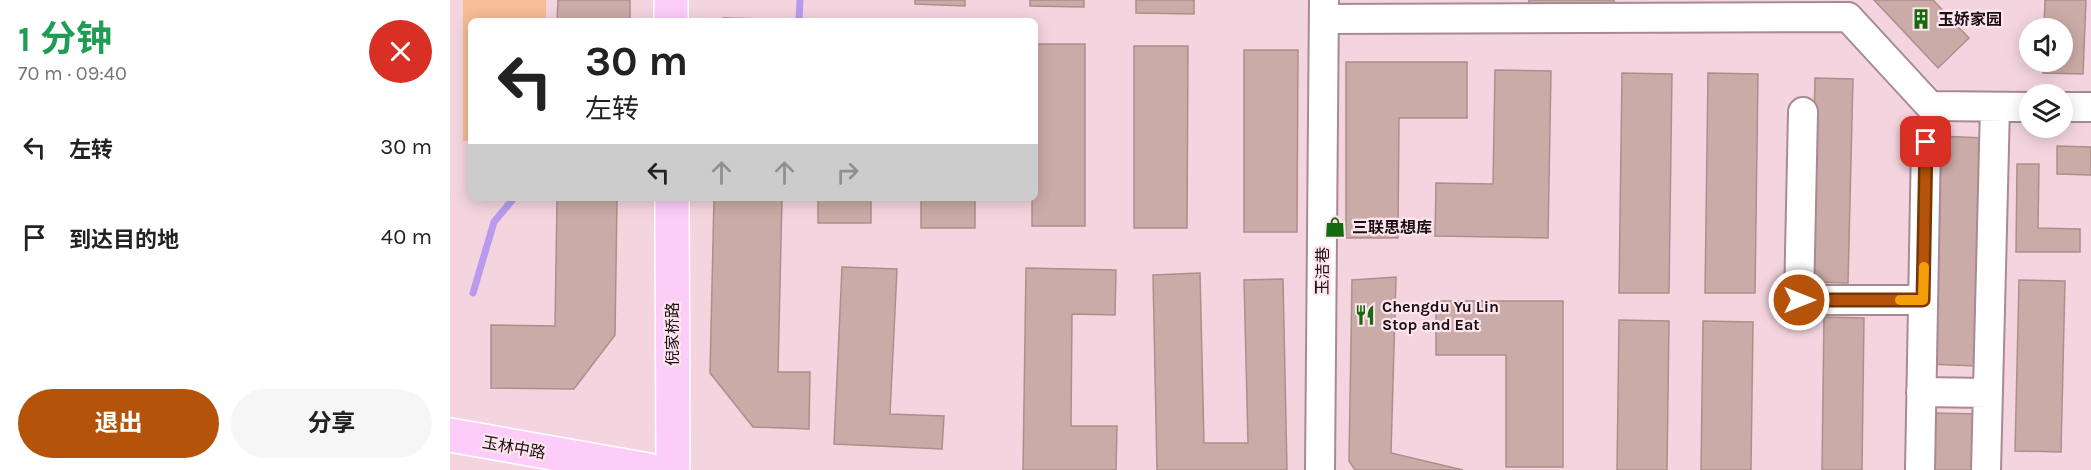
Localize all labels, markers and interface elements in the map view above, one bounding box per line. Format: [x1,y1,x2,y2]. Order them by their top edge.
building icon: 玉娇家园 [1909,7,1933,31]
place label: 玉娇家园 [1938,10,2002,29]
text: 1 分钟 [18,18,112,60]
map controls [2019,18,2073,138]
button: sound [2019,18,2073,72]
button: close [369,20,432,83]
text: 30 m [585,36,688,86]
icon: left [486,42,564,120]
text: 70 m · 09:40 [18,62,127,85]
button: layers [2019,84,2073,138]
text: 左转 [585,93,639,125]
pin [1900,116,1951,167]
icon: arrive [1909,125,1942,158]
icon: left [18,131,51,164]
text: 30 m [380,134,432,160]
text: 左转 [69,137,113,163]
icon: left [642,156,675,189]
icon: ahead [705,156,738,189]
icon: ahead [768,156,801,189]
icon: right [831,156,864,189]
shop icon: 三联思想库 [1323,215,1347,239]
place label: 三联思想库 [1352,218,1432,237]
icon: arrive [18,221,51,254]
text: 40 m [381,224,432,250]
text: 到达目的地 [69,227,179,253]
street label: 玉洁巷 [1313,247,1332,295]
position arrow [1767,268,1831,332]
place label: Chengdu Yu Lin Stop and Eat [1382,297,1499,334]
street label: 倪家桥路 [663,302,682,366]
restaurant icon: Chengdu Yu Lin Stop and Eat [1353,303,1377,327]
button: 退出 [18,389,219,458]
button: 分享 [231,389,432,458]
street label: 玉林中路 [481,433,547,462]

